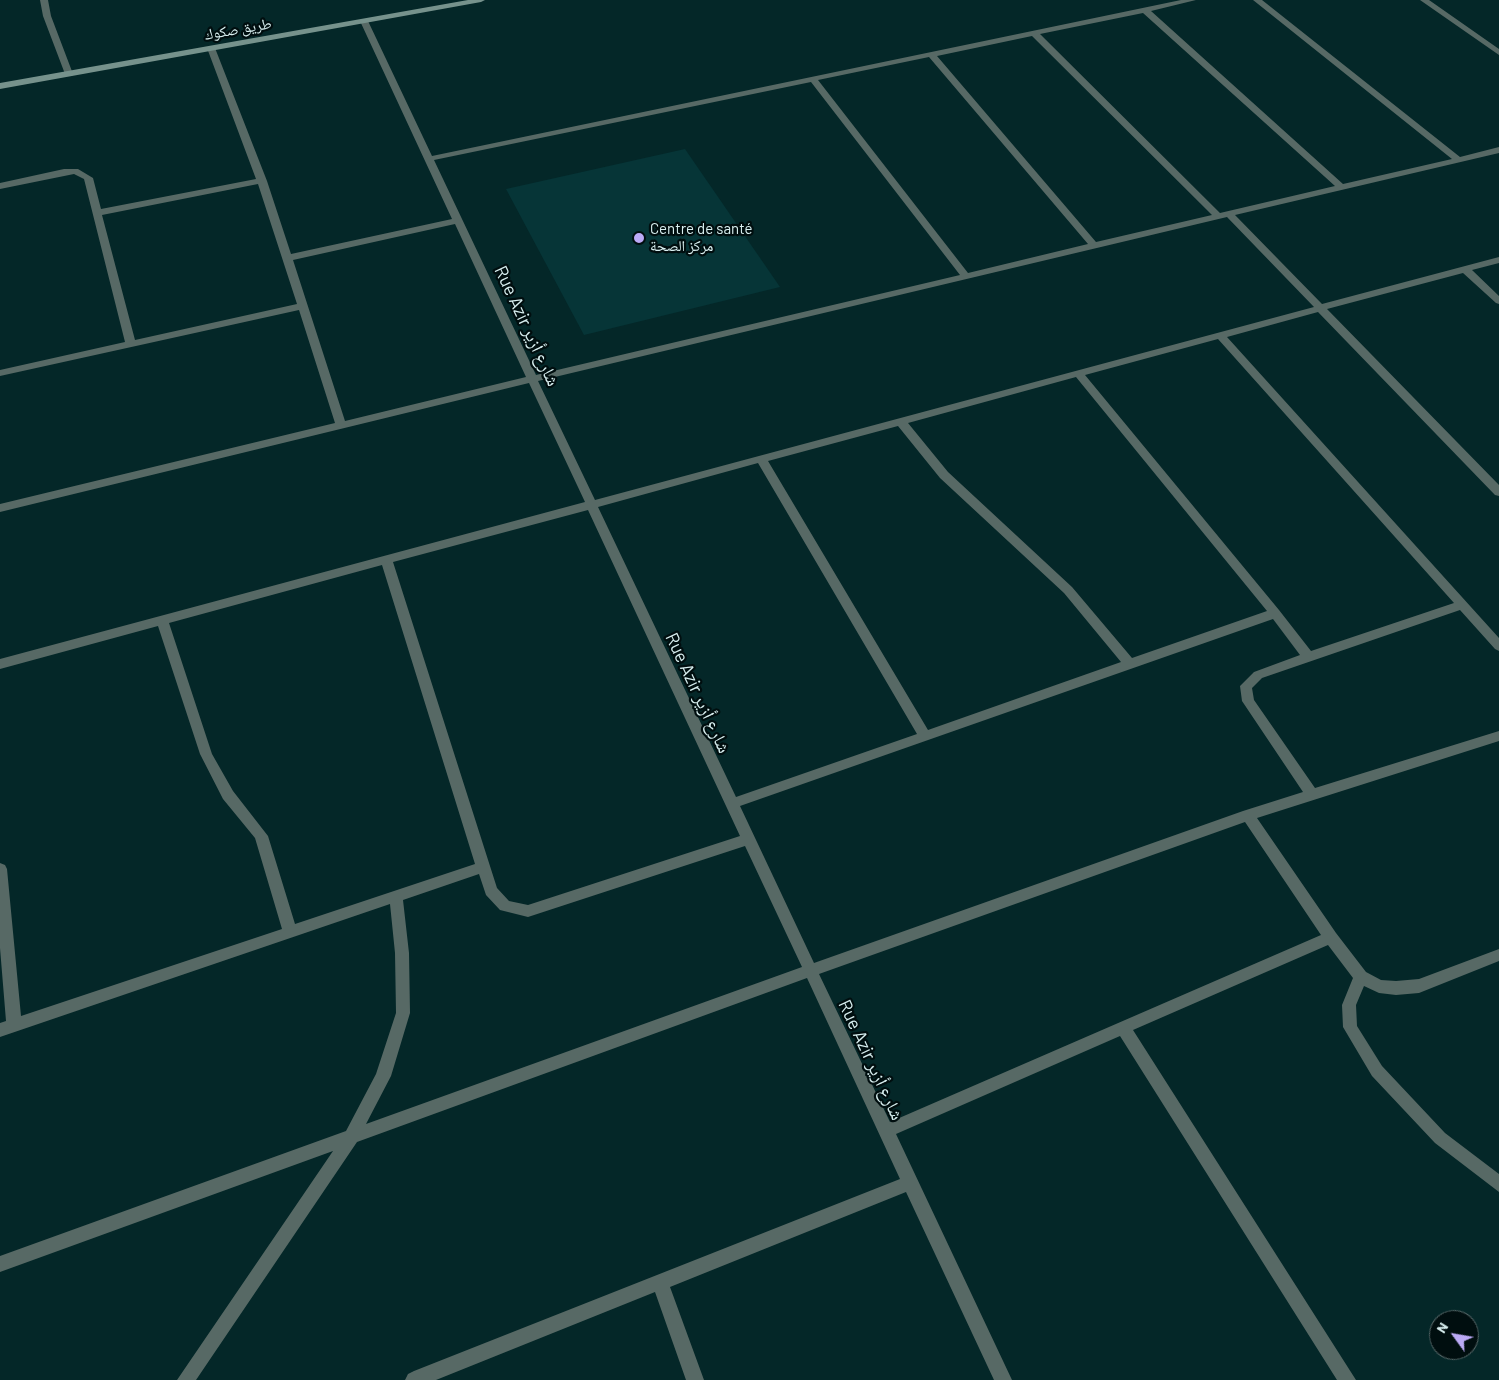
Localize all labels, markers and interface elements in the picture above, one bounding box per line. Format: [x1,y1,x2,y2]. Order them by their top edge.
street label: طريق صكوك [203,14,273,44]
place label: Centre de santé مركز الصحة [650,220,752,255]
marker: Centre de santé مركز الصحة [632,231,646,245]
street label: Rue Azir شارع أزير [490,263,564,389]
street label: Rue Azir شارع أزير [661,630,735,756]
street label: Rue Azir شارع أزير [834,997,908,1123]
north arrow [1429,1310,1479,1360]
text: N [1432,1319,1451,1336]

